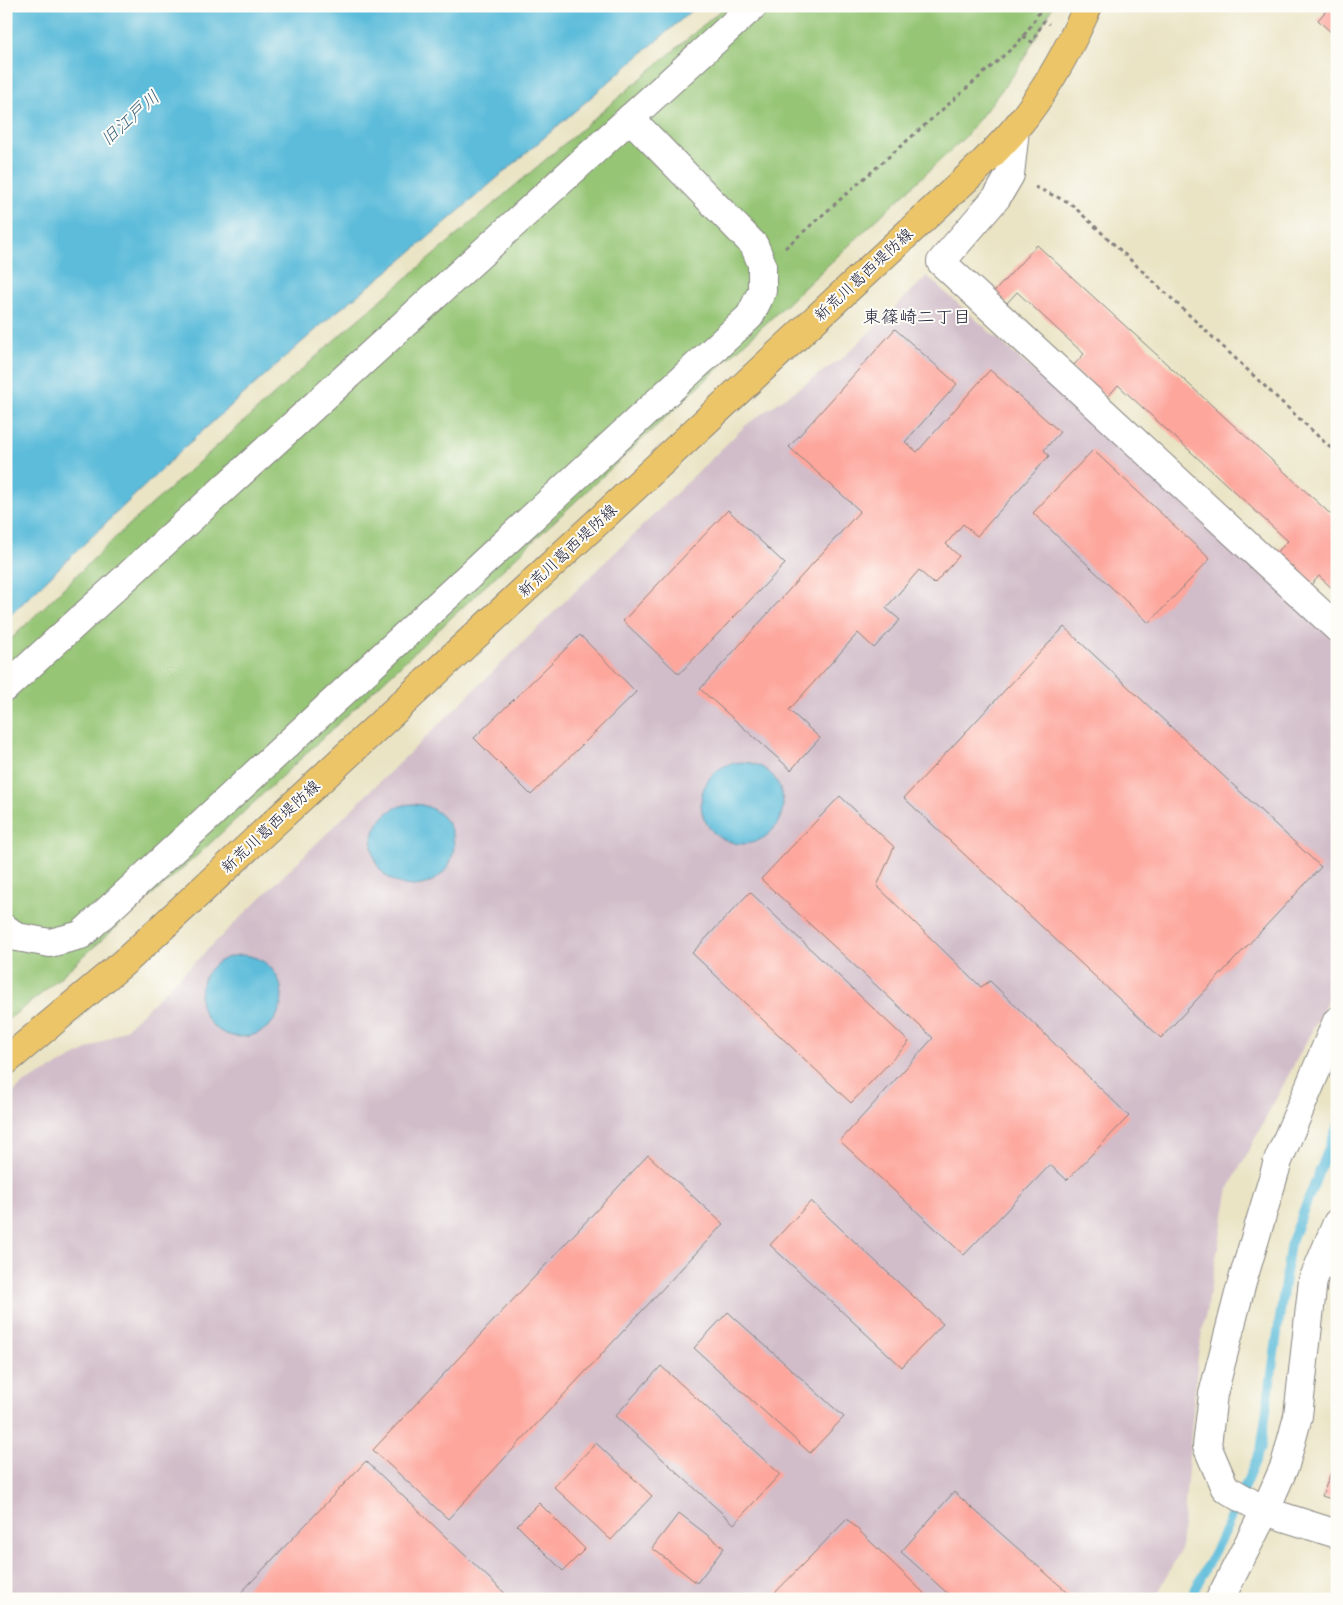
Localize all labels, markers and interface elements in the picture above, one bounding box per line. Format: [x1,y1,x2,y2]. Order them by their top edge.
water label: 旧江戸川 [93,83,165,151]
street label: 新荒川葛西堤防線 [807,221,917,326]
district label: 東篠崎二丁目 [863,302,971,329]
street label: 新荒川葛西堤防線 [511,497,621,602]
street label: 新荒川葛西堤防線 [214,773,324,878]

